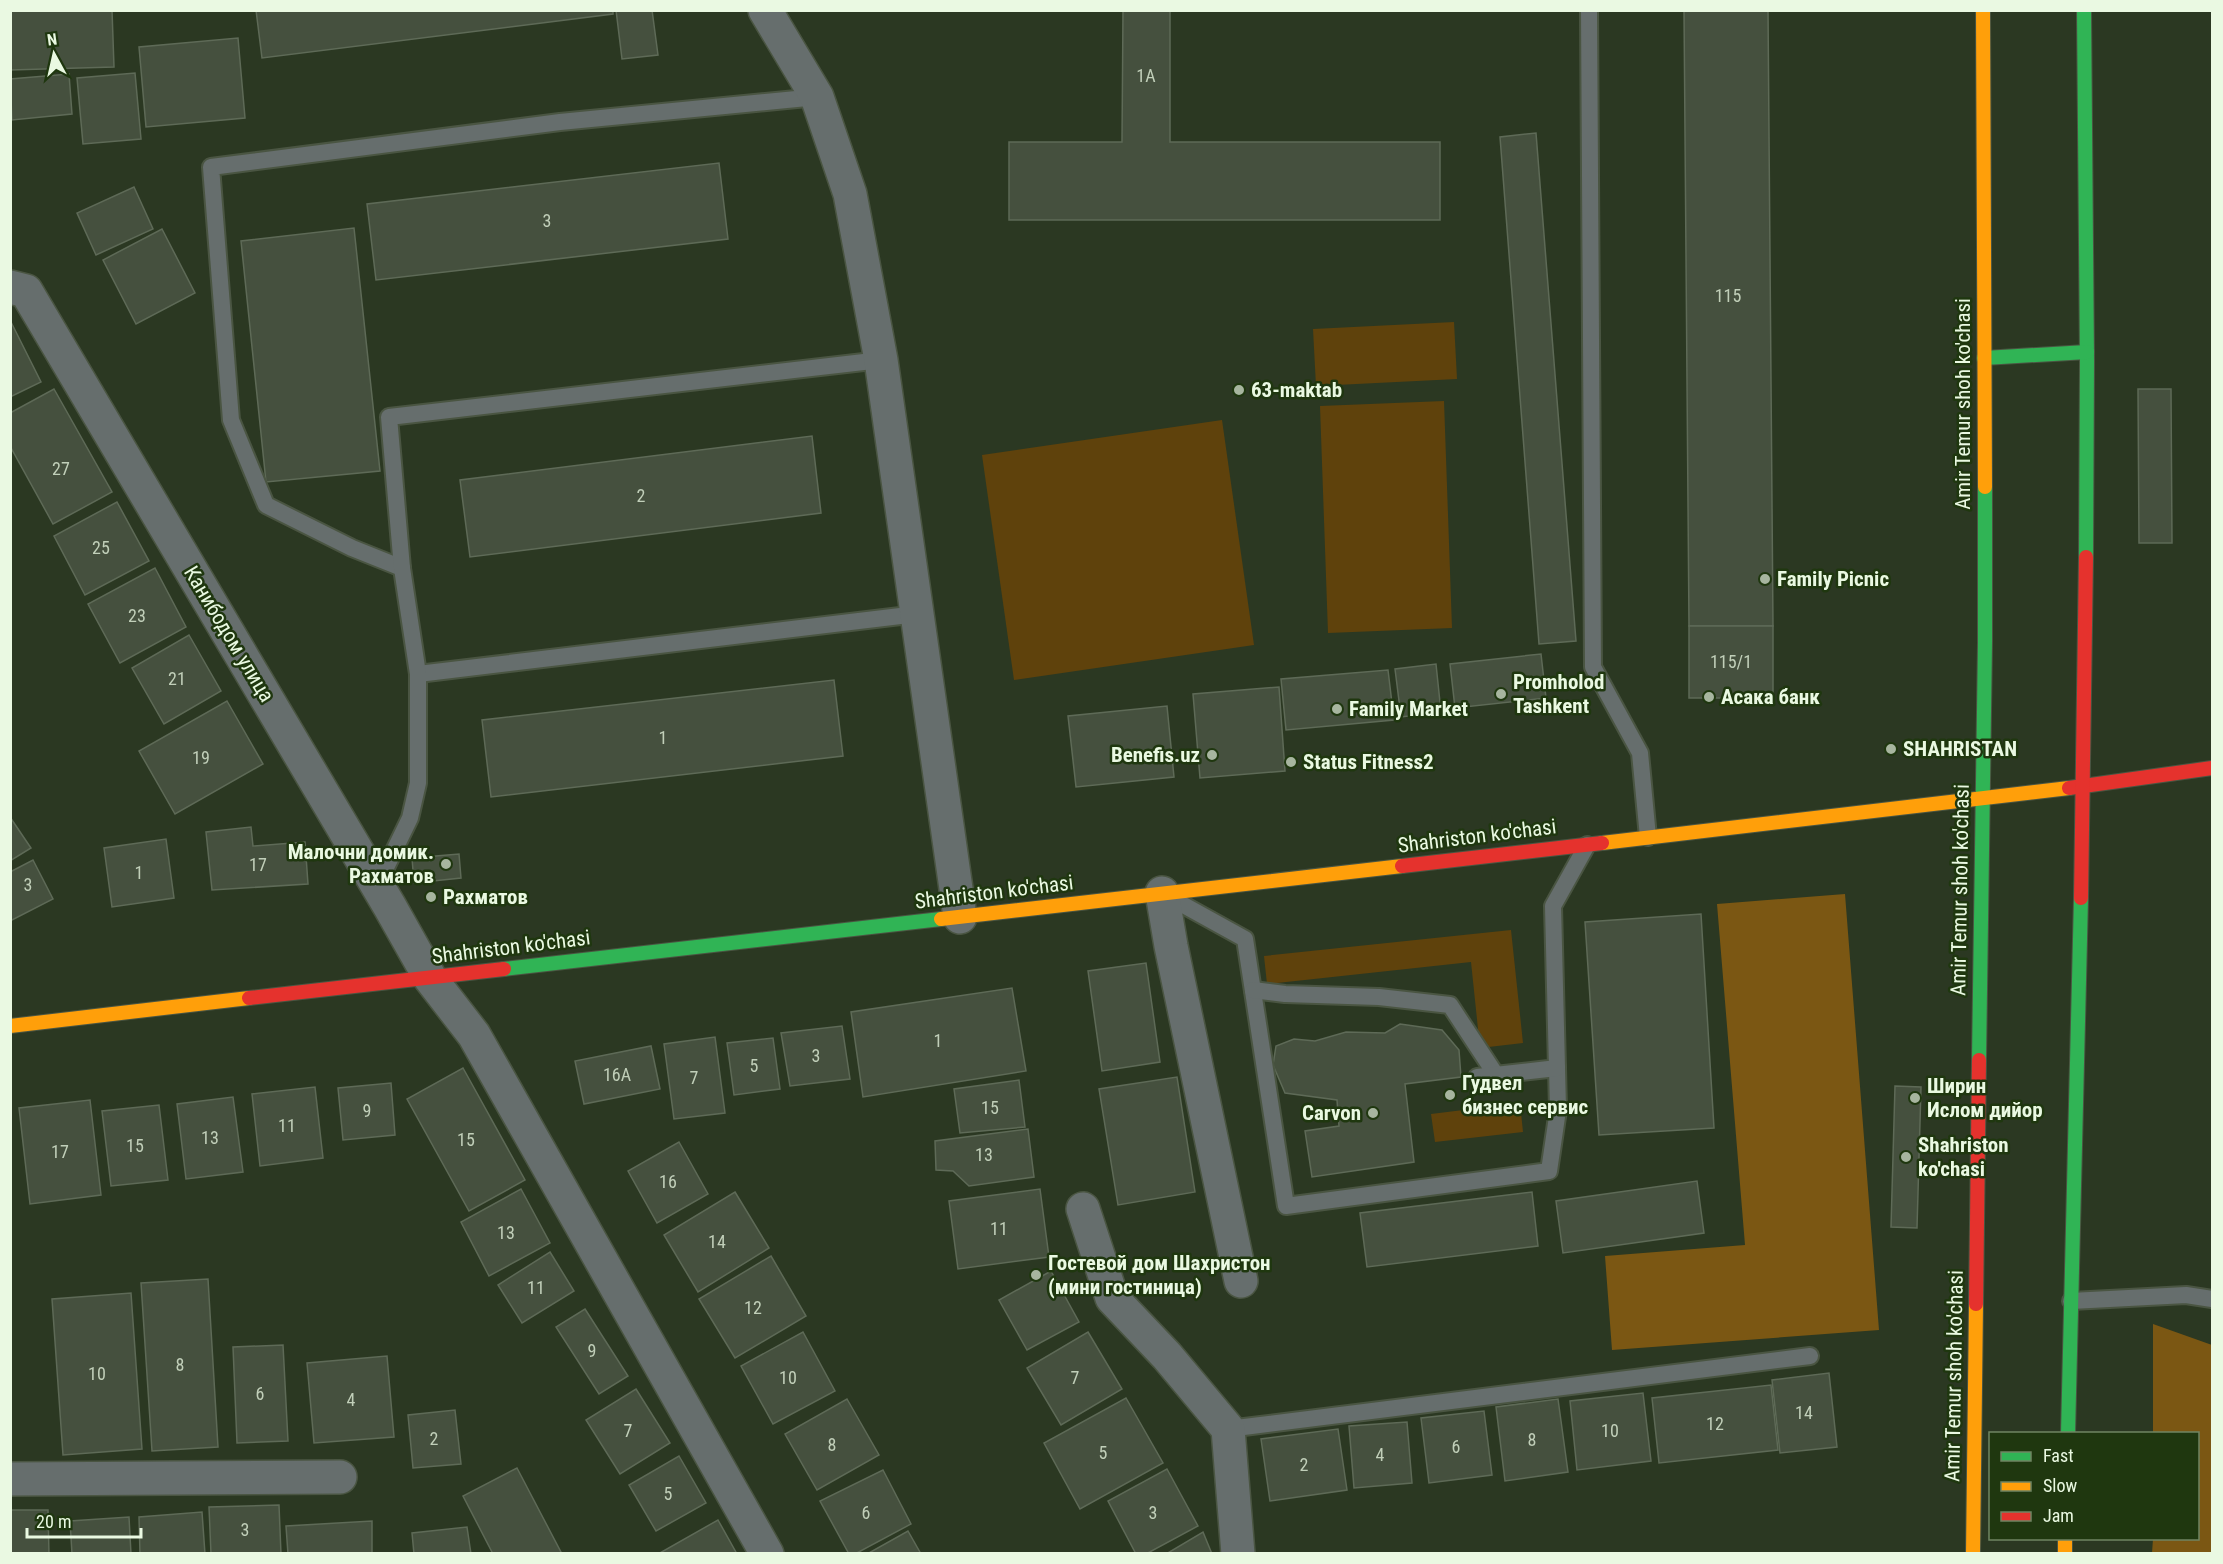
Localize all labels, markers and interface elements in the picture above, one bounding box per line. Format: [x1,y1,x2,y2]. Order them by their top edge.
north arrow [24,24,84,84]
text: N [46,30,58,50]
house number: 1A [1136,65,1156,86]
house number: 3 [543,210,551,231]
house number: 115 [1715,285,1741,306]
street label: Amir Temur shoh ko'chasi [1951,298,1975,510]
place label: 63-maktab [1251,378,1342,402]
marker: 63-maktab [1232,383,1246,397]
house number: 27 [52,458,70,479]
house number: 2 [637,485,646,506]
house number: 25 [92,537,110,558]
street label: Канибодом улица [179,562,279,706]
place label: Family Picnic [1777,567,1889,591]
marker: Family Picnic [1758,572,1772,586]
house number: 23 [128,605,146,626]
house number: 115/1 [1710,651,1752,672]
house number: 21 [168,668,186,689]
place label: Promholod Tashkent [1513,670,1604,718]
place label: Асака банк [1721,685,1820,709]
marker: Promholod Tashkent [1494,687,1508,701]
marker: Асака банк [1702,690,1716,704]
place label: Family Market [1349,697,1468,721]
marker: Family Market [1330,702,1344,716]
house number: 1 [659,727,667,748]
place label: SHAHRISTAN [1903,737,2017,761]
marker: SHAHRISTAN [1884,742,1898,756]
place label: Benefis.uz [1111,743,1200,767]
house number: 19 [192,747,210,768]
marker: Benefis.uz [1205,748,1219,762]
place label: Status Fitness2 [1303,750,1434,774]
marker: Status Fitness2 [1284,755,1298,769]
street label: Amir Temur shoh ko'chasi [1946,784,1974,996]
street label: Shahriston ko'chasi [1396,814,1558,858]
place label: Малочни домик. Рахматов [288,840,434,888]
house number: 17 [249,854,267,875]
marker: Малочни домик. Рахматов [439,857,453,871]
house number: 1 [135,862,143,883]
street label: Shahriston ko'chasi [913,870,1075,914]
house number: 3 [24,874,32,895]
place label: Рахматов [443,885,528,909]
marker: Рахматов [424,890,438,904]
street label: Shahriston ko'chasi [430,925,592,969]
house number: 1 [934,1030,942,1051]
house number: 3 [812,1045,820,1066]
house number: 5 [750,1055,759,1076]
house number: 16А [603,1064,632,1085]
house number: 7 [690,1067,699,1088]
place label: Гудвел бизнес сервис [1462,1071,1588,1119]
place label: Ширин Ислом дийор [1927,1074,2043,1122]
marker: Гудвел бизнес сервис [1443,1088,1457,1102]
marker: Ширин Ислом дийор [1908,1091,1922,1105]
house number: 15 [981,1097,999,1118]
house number: 9 [363,1100,371,1121]
place label: Carvon [1302,1101,1361,1125]
marker: Carvon [1366,1106,1380,1120]
house number: 11 [278,1115,296,1136]
house number: 13 [201,1127,219,1148]
house number: 15 [457,1129,475,1150]
place label: Shahriston ko'chasi [1918,1133,2009,1181]
house number: 15 [126,1135,144,1156]
house number: 17 [51,1141,69,1162]
house number: 13 [975,1144,993,1165]
marker: Shahriston ko'chasi [1899,1150,1913,1164]
house number: 16 [659,1171,677,1192]
house number: 11 [990,1218,1008,1239]
house number: 13 [497,1222,515,1243]
house number: 14 [708,1231,726,1252]
place label: Гостевой дом Шахристон (мини гостиница) [1048,1251,1271,1299]
marker: Гостевой дом Шахристон (мини гостиница) [1029,1268,1043,1282]
street label: Amir Temur shoh ko'chasi [1940,1270,1968,1482]
house number: 11 [527,1277,545,1298]
house number: 12 [744,1297,762,1318]
house number: 9 [588,1340,596,1361]
house number: 8 [176,1354,184,1375]
house number: 10 [88,1363,106,1384]
house number: 10 [779,1367,797,1388]
house number: 7 [1071,1367,1080,1388]
house number: 6 [256,1383,264,1404]
house number: 4 [347,1389,356,1410]
house number: 14 [1795,1402,1813,1423]
house number: 12 [1706,1413,1724,1434]
house number: 7 [624,1420,633,1441]
house number: 10 [1601,1420,1619,1441]
house number: 2 [430,1428,439,1449]
house number: 8 [1528,1429,1536,1450]
legend [1989,1432,2199,1540]
house number: 8 [828,1434,836,1455]
house number: 6 [1452,1436,1460,1457]
house number: 5 [1099,1442,1108,1463]
house number: 4 [1376,1444,1385,1465]
text: Fast [2043,1445,2074,1466]
house number: 2 [1300,1454,1309,1475]
text: Slow [2043,1475,2078,1496]
house number: 5 [664,1483,673,1504]
scale bar [27,1501,141,1539]
house number: 6 [862,1502,870,1523]
house number: 3 [1149,1502,1157,1523]
text: Jam [2043,1505,2074,1526]
text: 20 m [36,1511,71,1532]
house number: 3 [241,1519,249,1540]

